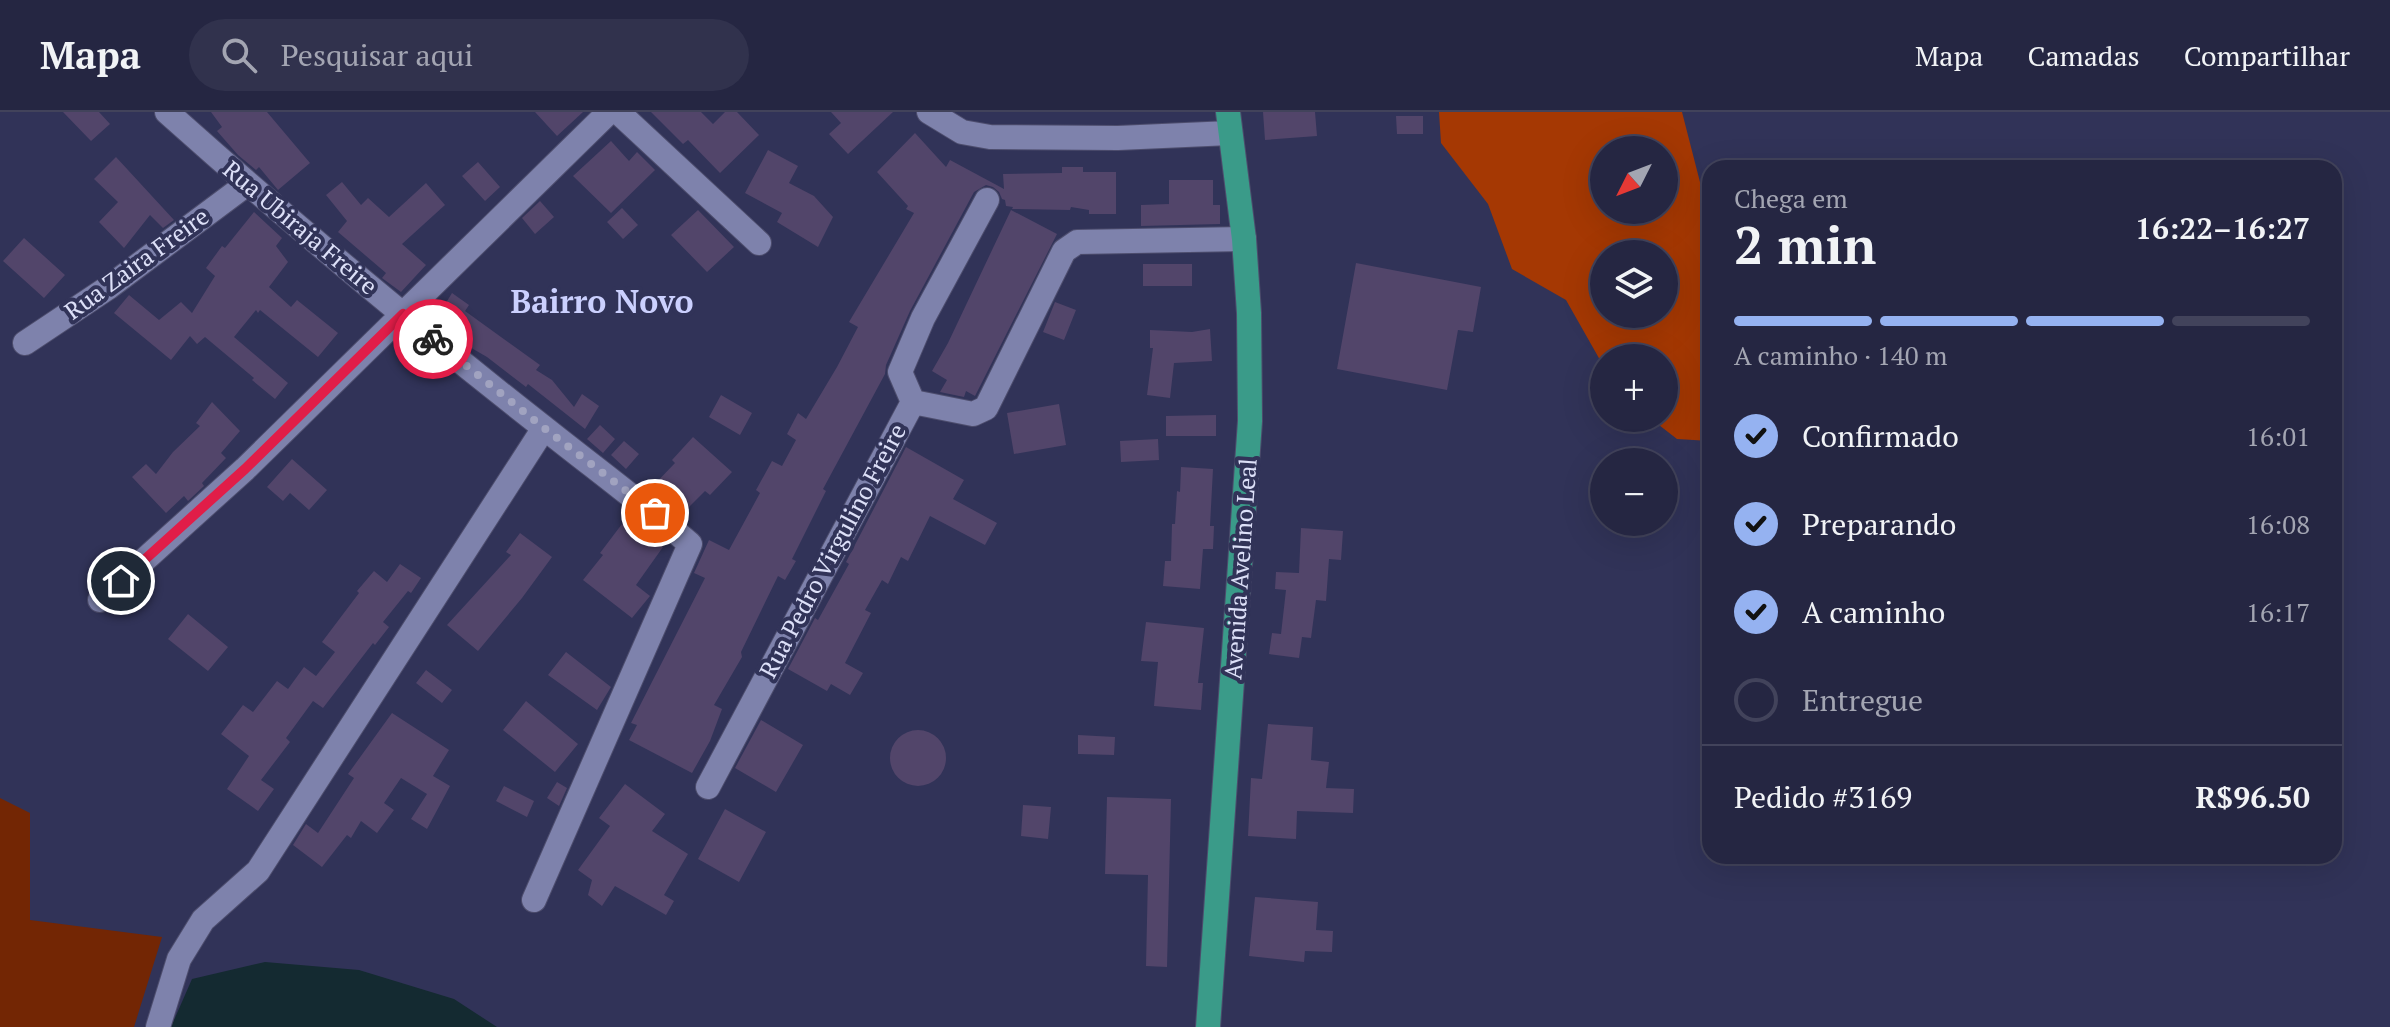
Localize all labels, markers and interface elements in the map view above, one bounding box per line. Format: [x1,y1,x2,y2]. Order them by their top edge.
search box [189,19,749,91]
text: Mapa [40,30,141,80]
icon: search [217,33,261,77]
text: Pesquisar aqui [281,35,473,75]
text: Mapa [1915,37,1983,74]
text: Camadas [2027,37,2140,74]
text: Compartilhar [2184,37,2350,74]
north arrow [1590,136,1678,224]
map controls [1590,136,1678,536]
street label: Rua Ubiraja Freire [217,153,385,301]
text: Chega em [1734,181,1848,215]
street label: Rua Zaira Freire [58,200,215,326]
text: 16:22–16:27 [2135,208,2310,248]
text: 2 min [1734,210,1876,279]
button: layers [1590,240,1678,328]
district label: Bairro Novo [510,280,694,322]
courier [393,299,473,379]
icon: bike [411,317,455,361]
text: A caminho · 140 m [1734,338,1947,372]
button: + [1590,344,1678,432]
icon: check [1734,414,1778,458]
text: Confirmado [1802,416,1959,456]
street label: Rua Pedro Virgulino Freire [751,418,913,683]
text: 16:01 [2246,419,2310,453]
button: − [1590,448,1678,536]
street label: Avenida Avelino Leal [1216,457,1264,681]
pin [621,479,689,547]
icon: bag [633,491,677,535]
icon: check [1734,502,1778,546]
text: Preparando [1802,504,1956,544]
text: 16:08 [2246,507,2310,541]
pin [87,547,155,615]
icon: home [99,559,143,603]
icon: check [1734,590,1778,634]
text: A caminho [1802,592,1945,632]
text: 16:17 [2246,595,2310,629]
text: Entregue [1802,680,1923,720]
text: Pedido #3169 [1734,777,1912,817]
text: R$96.50 [2195,777,2310,817]

